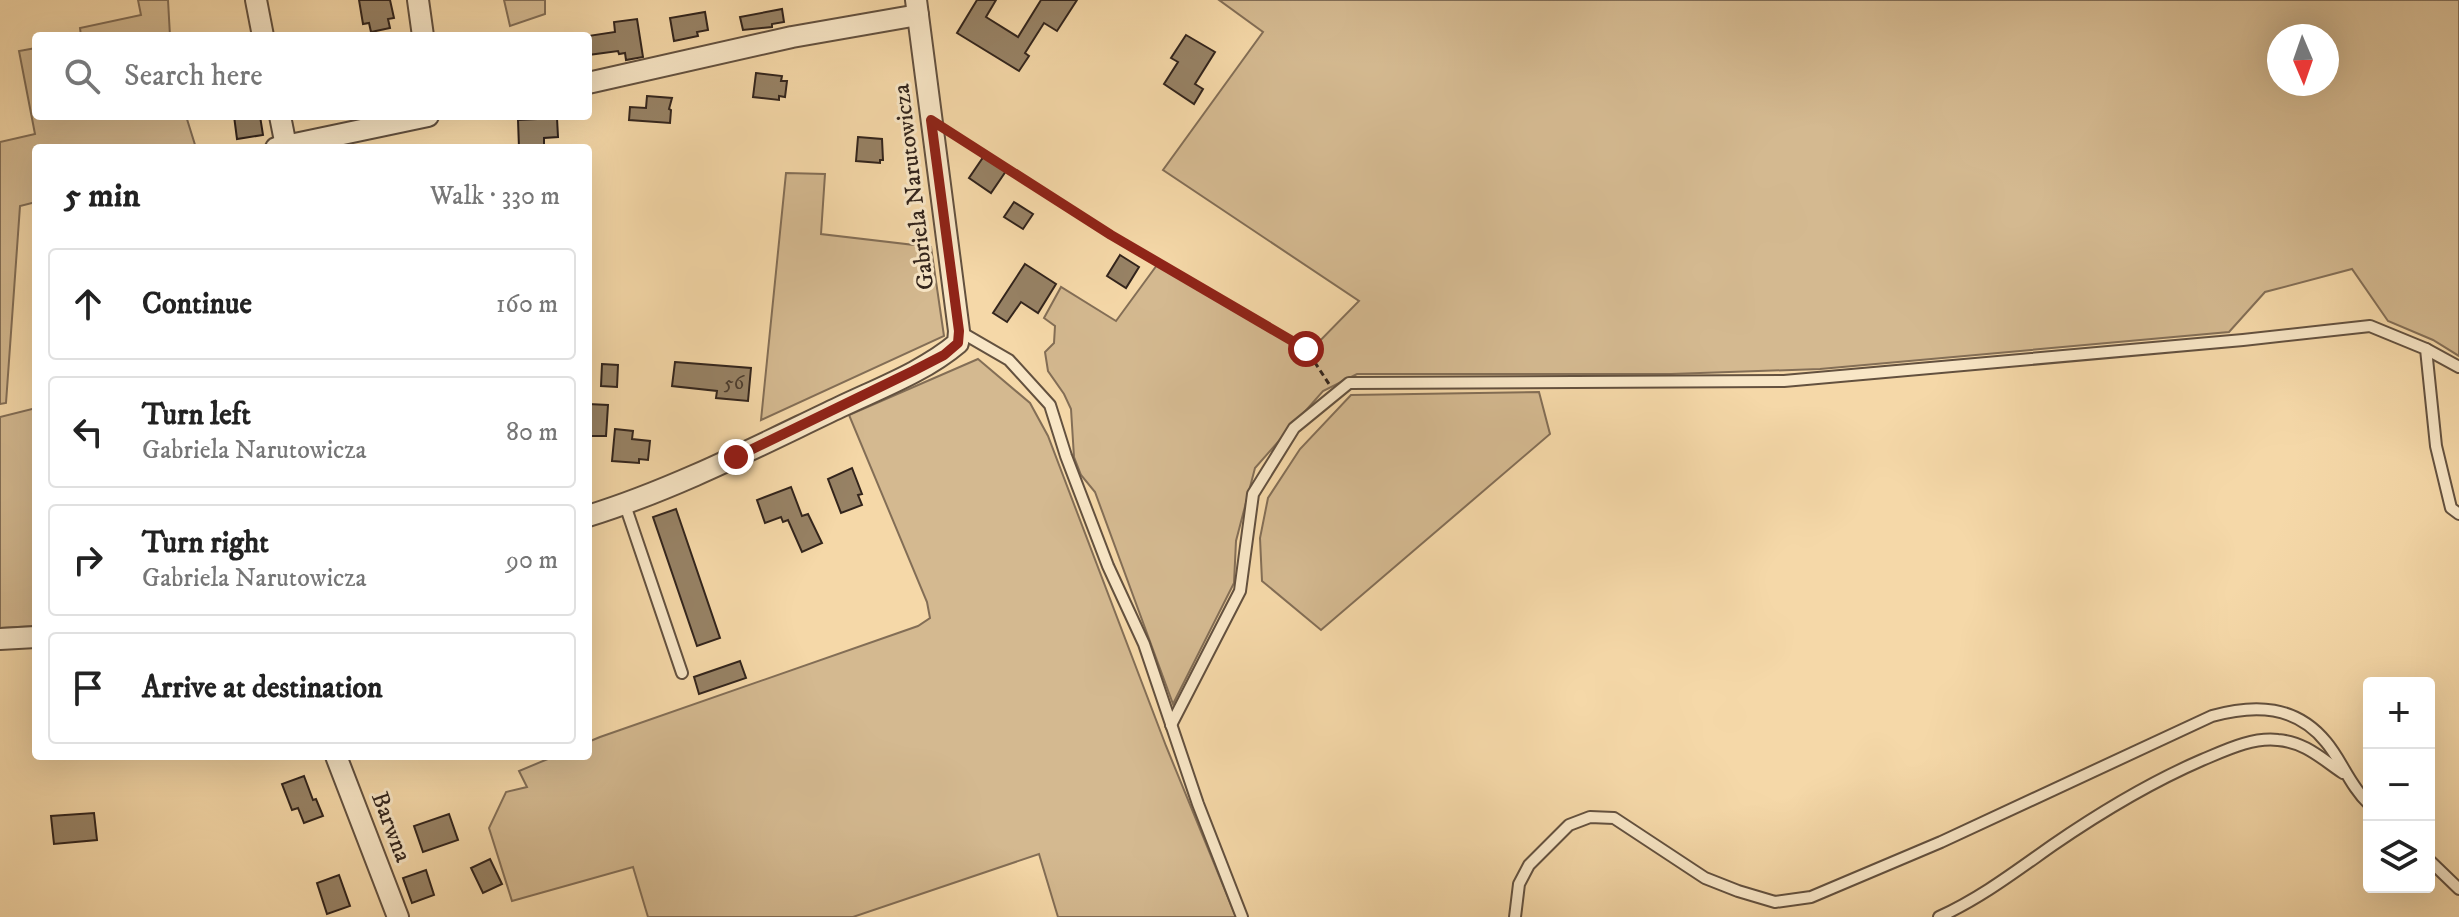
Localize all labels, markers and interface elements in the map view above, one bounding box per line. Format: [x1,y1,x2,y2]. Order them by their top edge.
north arrow [2267,24,2339,96]
search box [32,32,592,120]
icon: search [60,54,104,98]
text: Search here [124,58,263,95]
street label: Gabriela Narutowicza [886,81,942,292]
text: 5 min [64,175,140,217]
text: Walk · 330 m [430,180,560,213]
icon: ahead [66,282,110,326]
text: Continue [142,286,252,323]
text: 160 m [496,288,558,321]
route start [1288,331,1324,367]
house number: 56 [724,371,745,396]
text: Turn left [142,397,251,434]
icon: left [66,410,110,454]
text: 80 m [506,416,558,449]
text: Gabriela Narutowicza [142,434,367,467]
route end [718,439,754,475]
text: Turn right [142,525,269,562]
icon: right [66,538,110,582]
text: 90 m [506,544,558,577]
text: Gabriela Narutowicza [142,562,367,595]
icon: arrive [66,666,110,710]
text: Arrive at destination [142,670,383,707]
map controls [2363,677,2435,893]
button: + [2363,677,2435,749]
button: − [2363,749,2435,821]
street label: Barwna [364,788,418,867]
button: layers [2363,821,2435,893]

